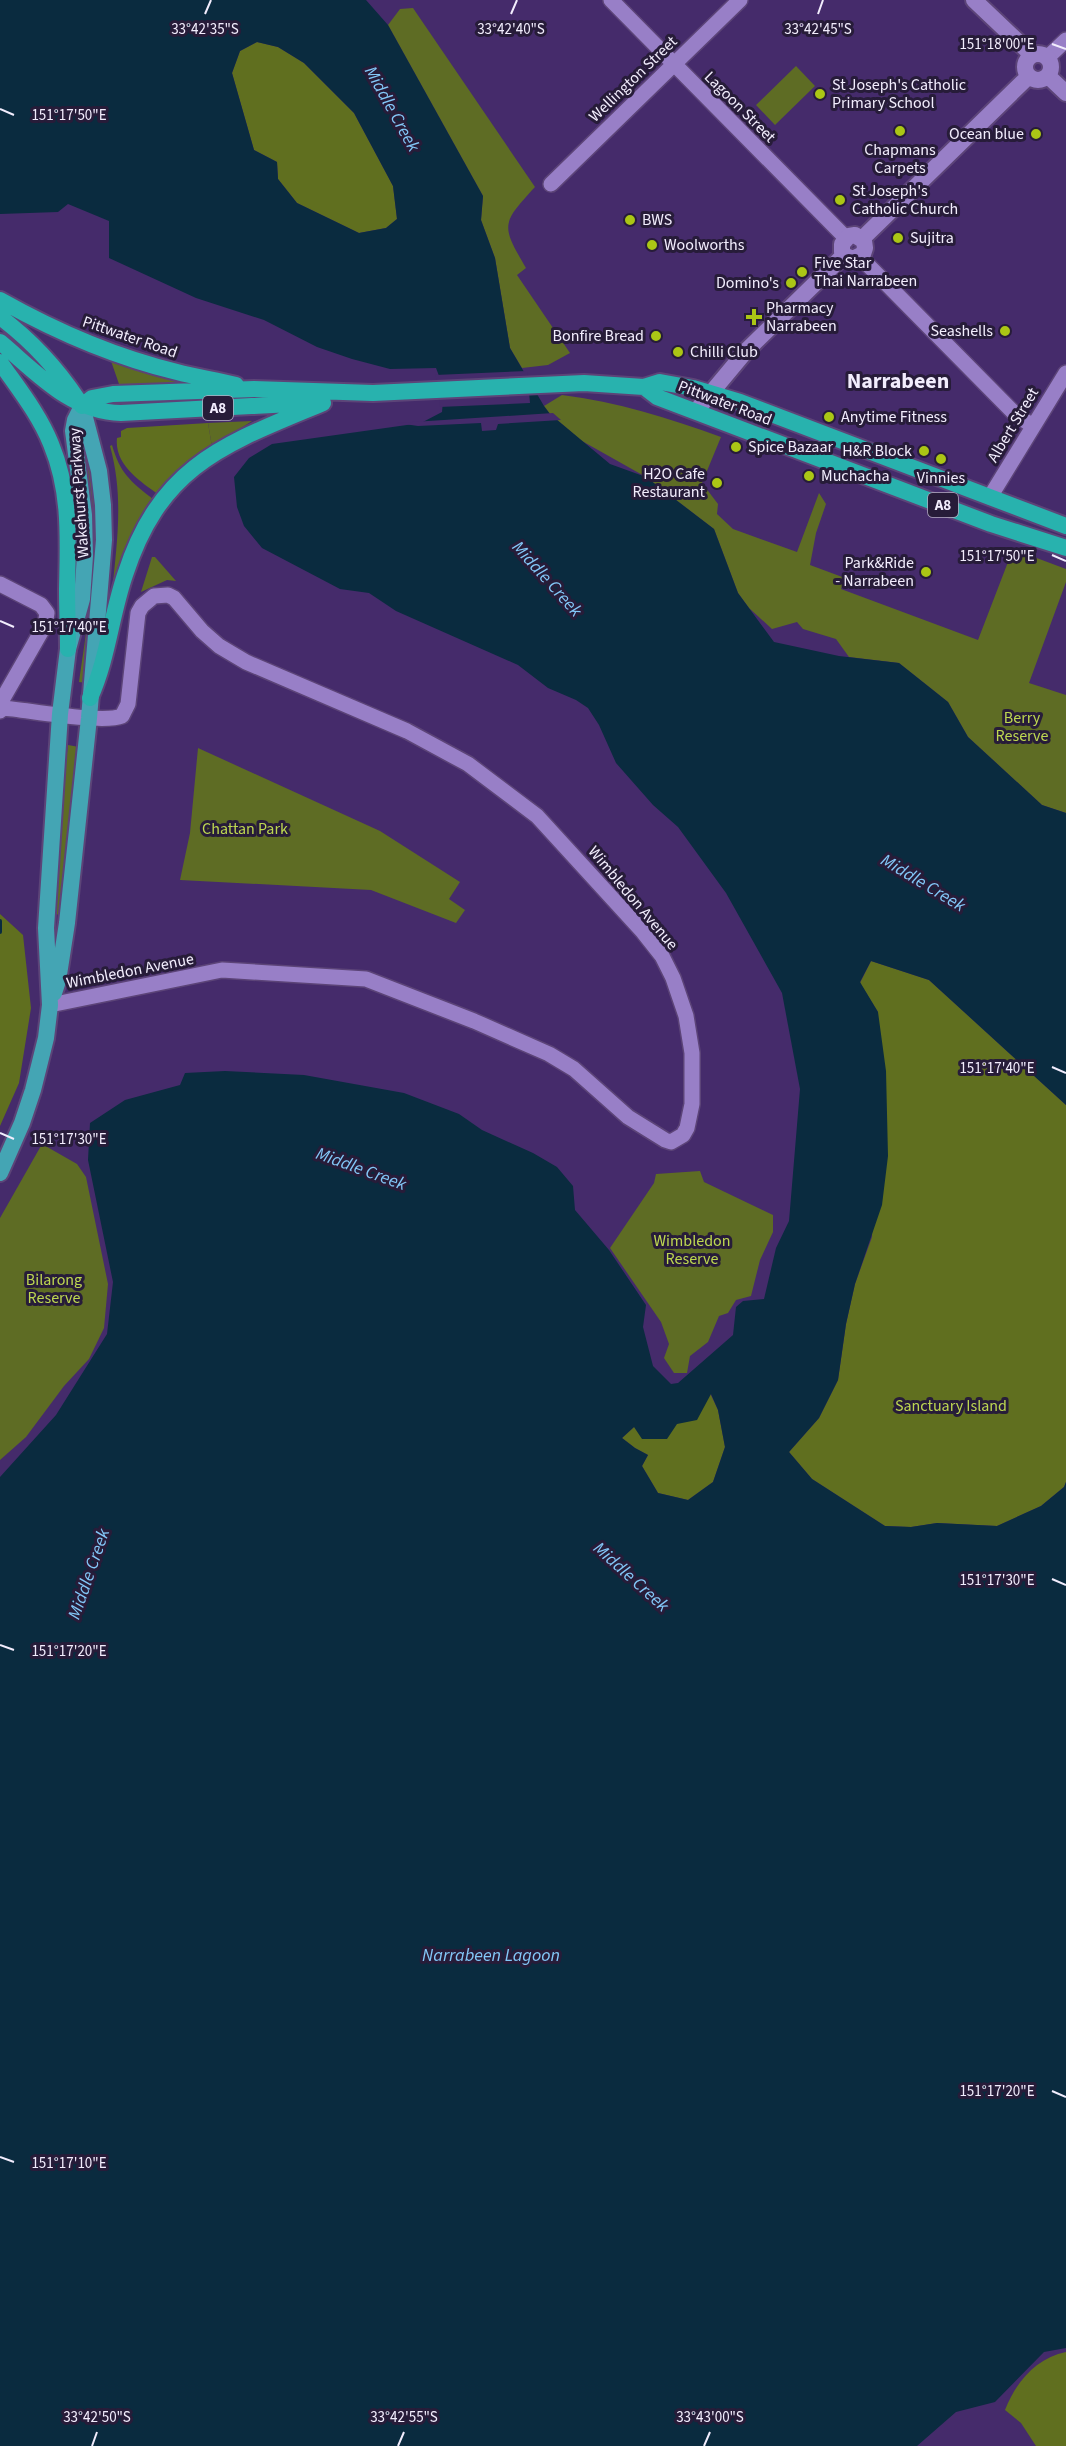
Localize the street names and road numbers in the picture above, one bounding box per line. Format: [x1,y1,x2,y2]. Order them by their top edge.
street label: Wellington Street [584,31,683,127]
street label: Lagoon Street [699,66,781,148]
street label: Pittwater Road [80,310,180,364]
street label: Pittwater Road [675,375,775,431]
street label: Albert Street [982,383,1044,467]
road number: A8 [203,396,233,420]
street label: Wakehurst Parkway [63,427,95,559]
road number: A8 [928,493,958,517]
street label: Wimbledon Avenue [583,841,683,955]
street label: Wimbledon Avenue [64,948,196,994]

